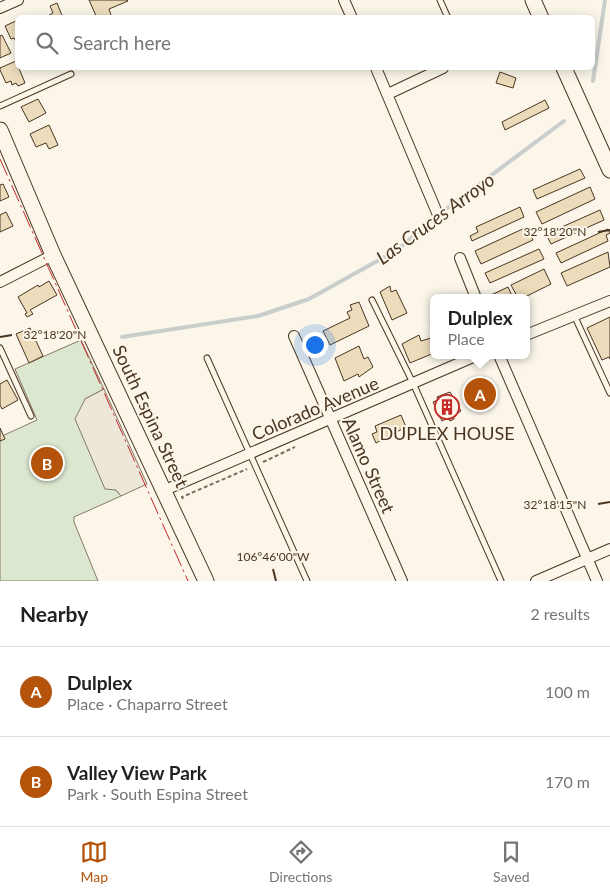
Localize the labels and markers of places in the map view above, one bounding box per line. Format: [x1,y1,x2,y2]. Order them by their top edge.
pin: A [464,375,496,413]
building icon: DUPLEX HOUSE [434,394,460,420]
place label: DUPLEX HOUSE [379,422,515,444]
pin: B [31,444,63,482]

